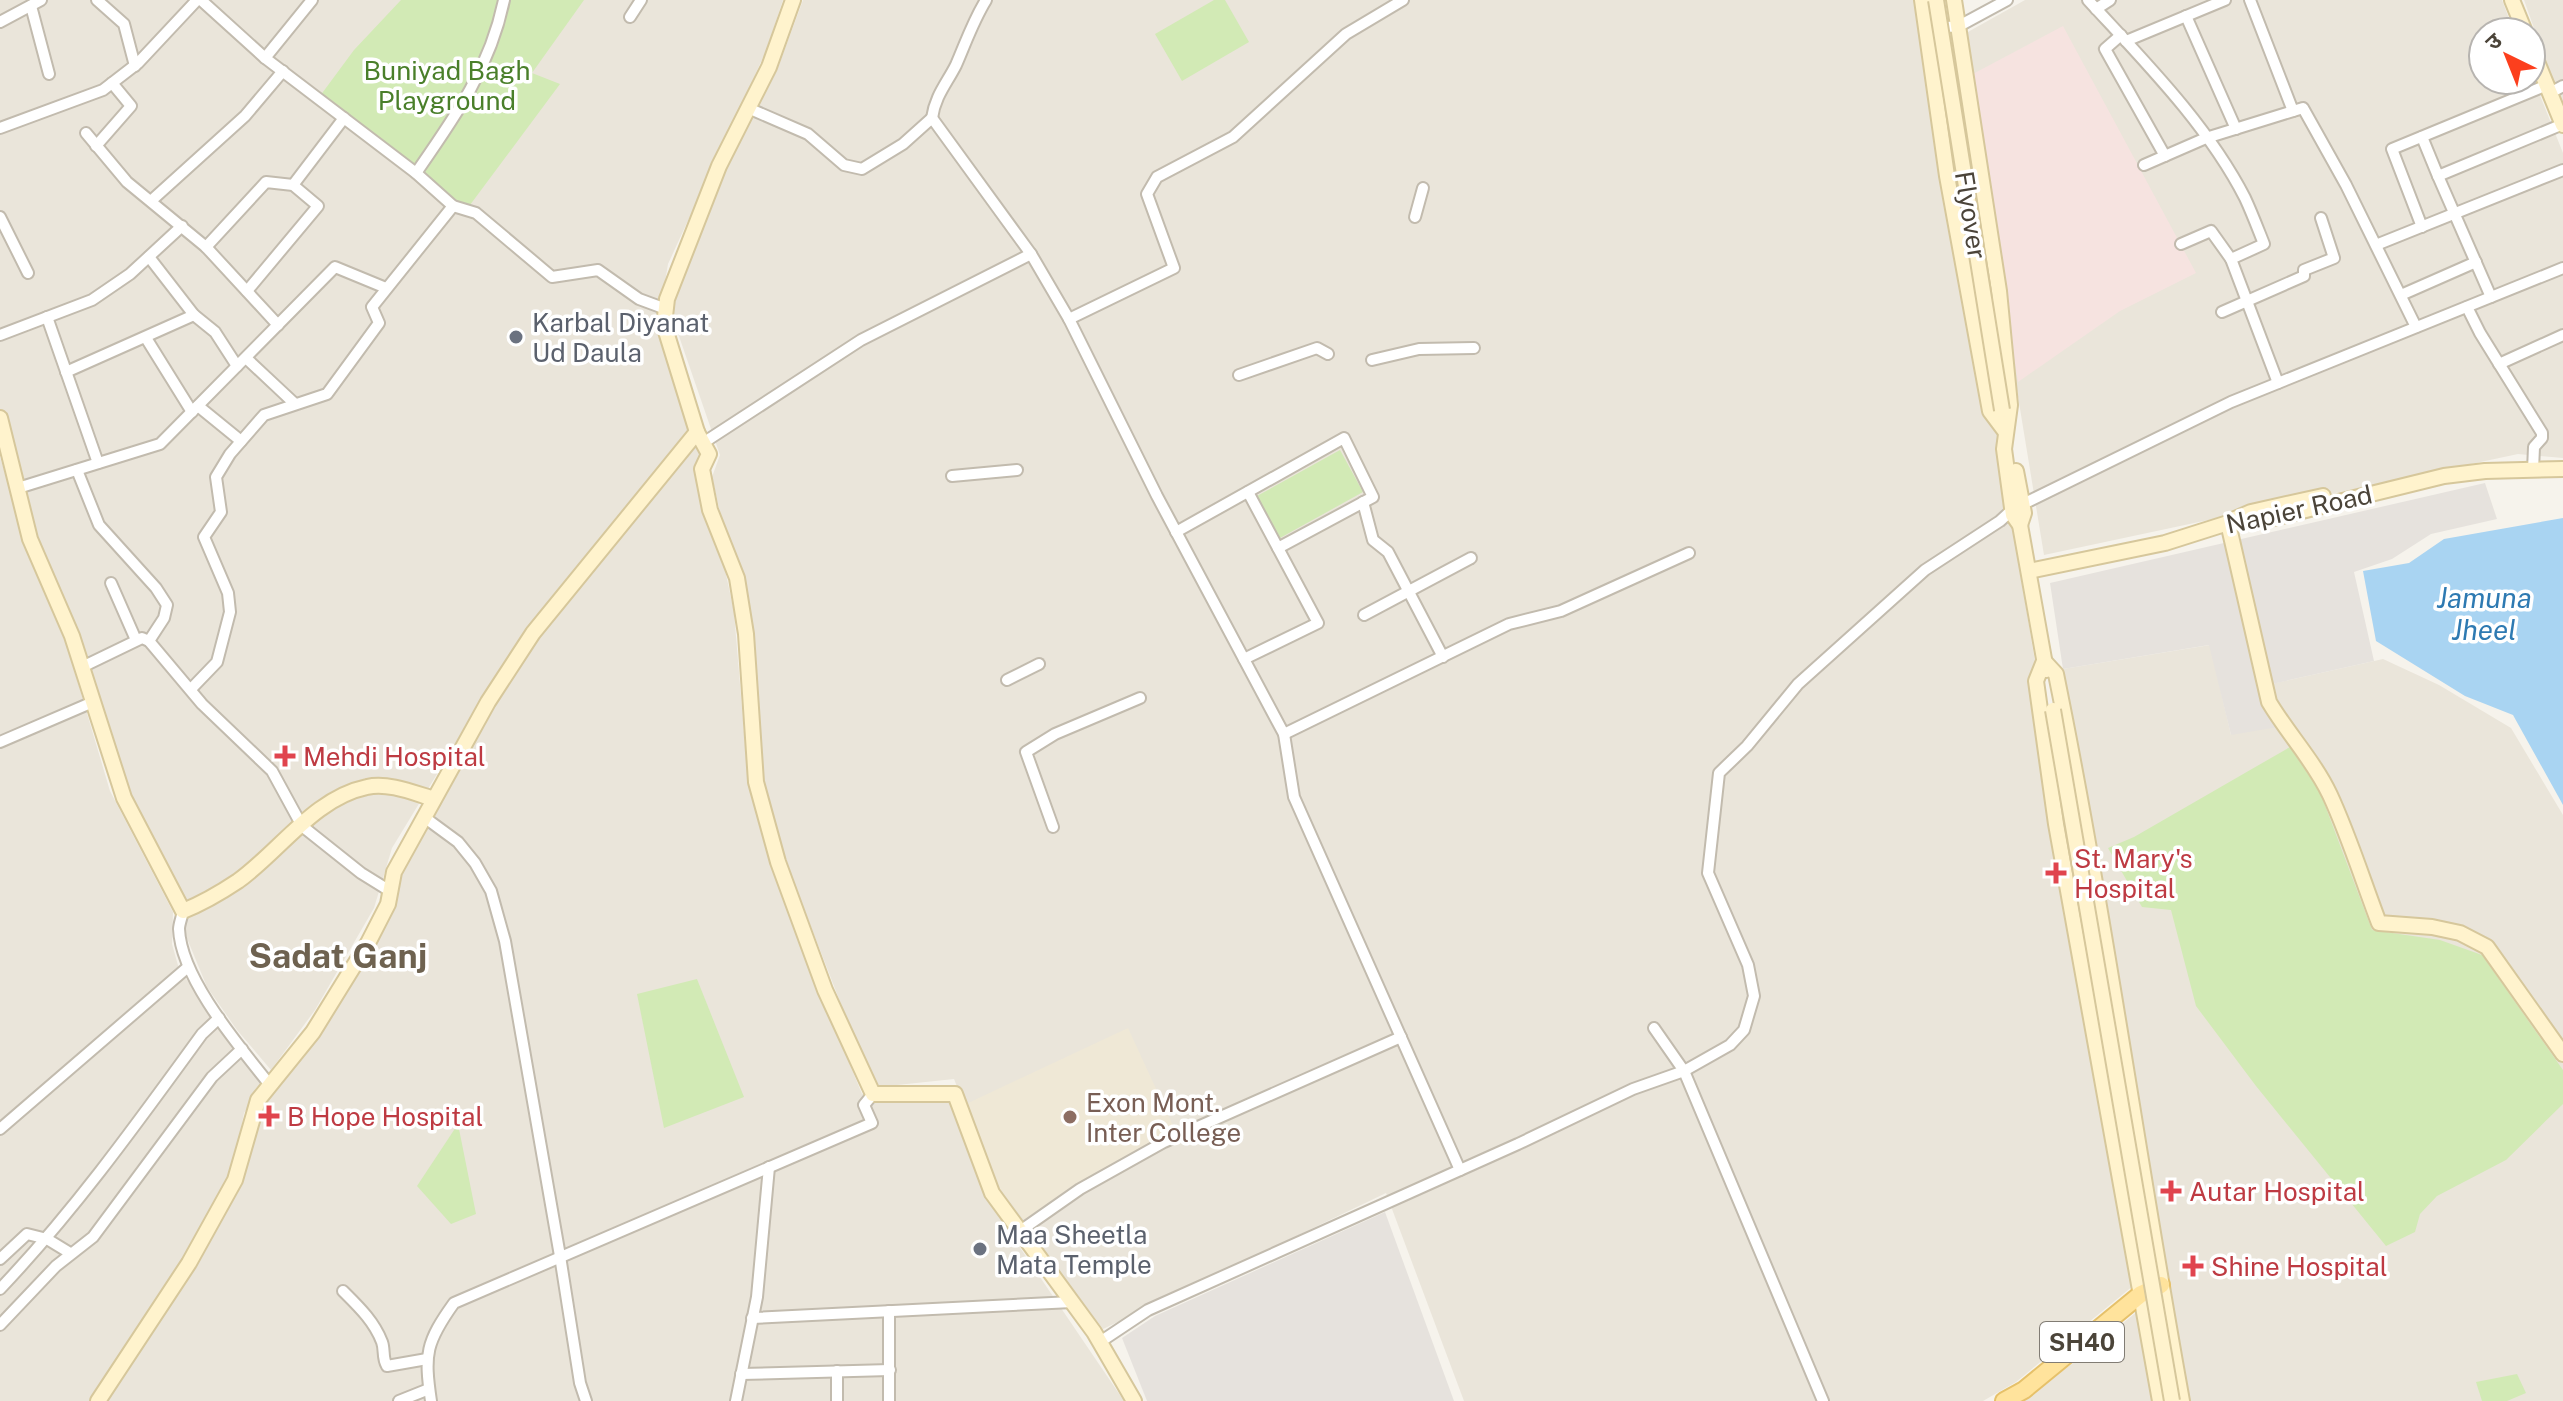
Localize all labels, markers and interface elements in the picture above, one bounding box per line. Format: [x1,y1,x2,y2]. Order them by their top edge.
north arrow [2467,16,2547,96]
text: उ [2480,27,2508,55]
park label: Buniyad Bagh Playground [364,55,530,116]
street label: Flyover [1949,169,1993,261]
place label: Karbal Diyanat Ud Daula [532,307,709,368]
marker: Karbal Diyanat Ud Daula [507,328,525,346]
street label: Napier Road [2223,478,2375,540]
water label: Jamuna Jheel [2436,581,2532,646]
place label: Mehdi Hospital [303,741,486,772]
marker: Mehdi Hospital [274,745,296,767]
place label: St. Mary's Hospital [2074,843,2193,904]
marker: St. Mary's Hospital [2045,862,2067,884]
district label: Sadat Ganj [249,936,427,976]
place label: Exon Mont. Inter College [1086,1087,1241,1148]
place label: B Hope Hospital [287,1101,483,1132]
marker: B Hope Hospital [258,1105,280,1127]
marker: Exon Mont. Inter College [1061,1108,1079,1126]
place label: Autar Hospital [2189,1176,2365,1207]
marker: Autar Hospital [2160,1180,2182,1202]
place label: Maa Sheetla Mata Temple [996,1219,1152,1280]
marker: Maa Sheetla Mata Temple [971,1240,989,1258]
place label: Shine Hospital [2211,1251,2388,1282]
marker: Shine Hospital [2182,1255,2204,1277]
road number: SH40 [2040,1322,2124,1362]

